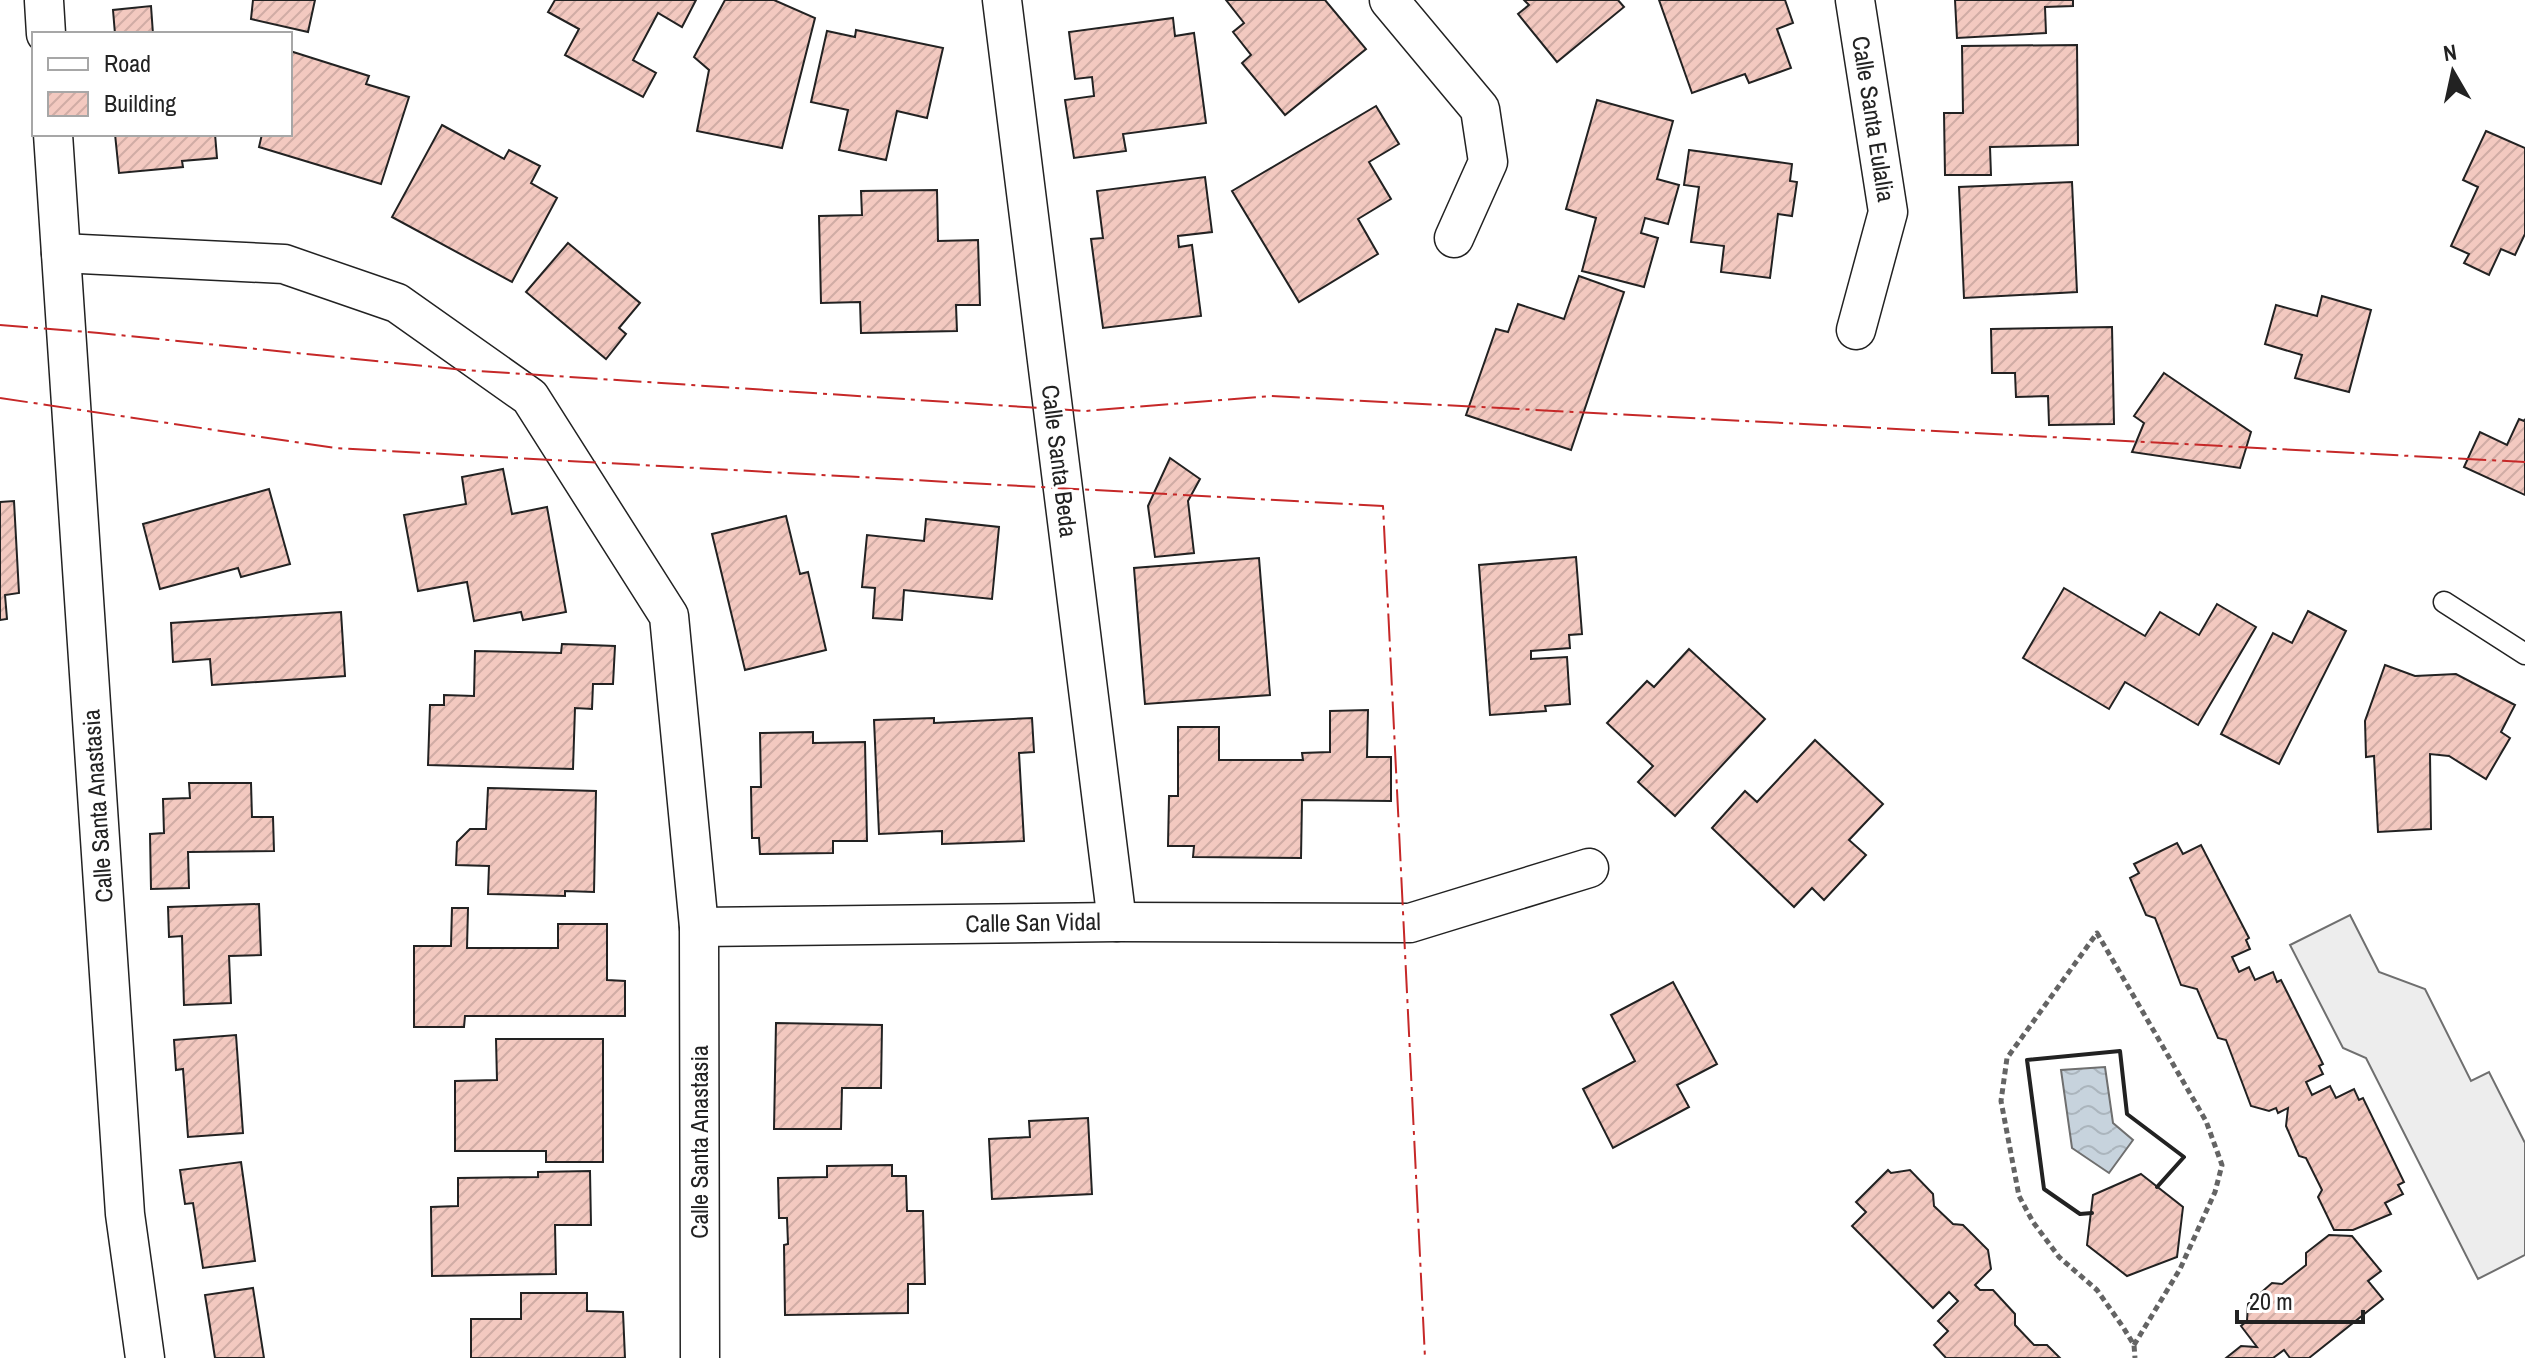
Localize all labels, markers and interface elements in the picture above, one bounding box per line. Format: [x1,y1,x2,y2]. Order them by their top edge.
legend [32,32,292,136]
north arrow [2413,32,2493,112]
street label: Calle Santa Eulalia [1845,34,1903,204]
text: N [2441,36,2459,68]
text: Road [104,47,151,79]
text: Building [104,87,176,119]
street label: Calle Santa Beda [1035,383,1085,539]
street label: Calle Santa Anastasia [74,708,120,904]
street label: Calle San Vidal [965,905,1101,939]
street label: Calle Santa Anastasia [683,1045,715,1239]
scale bar [2237,1274,2363,1324]
text: 20 m [2249,1285,2293,1317]

